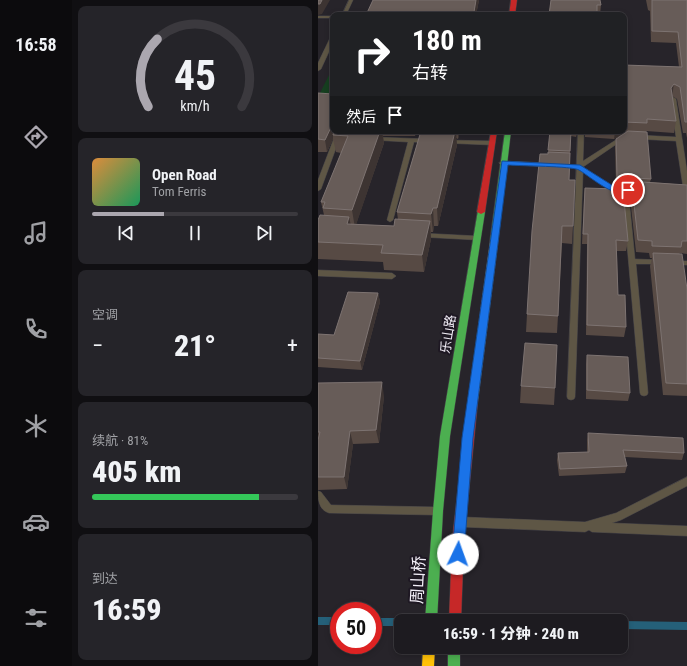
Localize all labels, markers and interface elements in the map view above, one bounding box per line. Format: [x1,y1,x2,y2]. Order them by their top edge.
text: 180 m [412,24,482,57]
icon: right [346,28,398,80]
text: 16:58 [15,34,57,55]
text: 45 [174,51,216,100]
text: 右转 [412,62,448,83]
text: km/h [180,98,210,114]
icon: arrive [384,104,406,126]
text: 然后 [346,108,376,126]
icon: directions [22,123,50,151]
text: Open Road [152,166,217,184]
pin [611,173,645,207]
icon: arrive [617,179,639,201]
text: Tom Ferris [152,184,206,199]
icon: music [22,219,50,247]
icon: previous [115,222,137,244]
icon: pause [184,222,206,244]
icon: next [253,222,275,244]
text: 空调 [92,307,118,322]
street label: 乐山路 [438,314,458,354]
icon: phone [22,315,50,343]
text: 21° [174,328,216,363]
text: − [92,333,103,358]
text: + [287,333,298,358]
icon: climate [22,412,50,440]
text: 续航 · 81% [92,433,148,448]
text: 405 km [92,454,181,489]
icon: car [22,508,50,536]
position arrow [437,533,479,575]
street label: 周山桥 [407,556,429,604]
text: 到达 [92,571,118,586]
text: 16:59 [92,592,161,627]
speed limit sign: 50 [330,602,382,654]
icon: filters [22,604,50,632]
text: 16:59 · 1 分钟 · 240 m [443,625,579,643]

